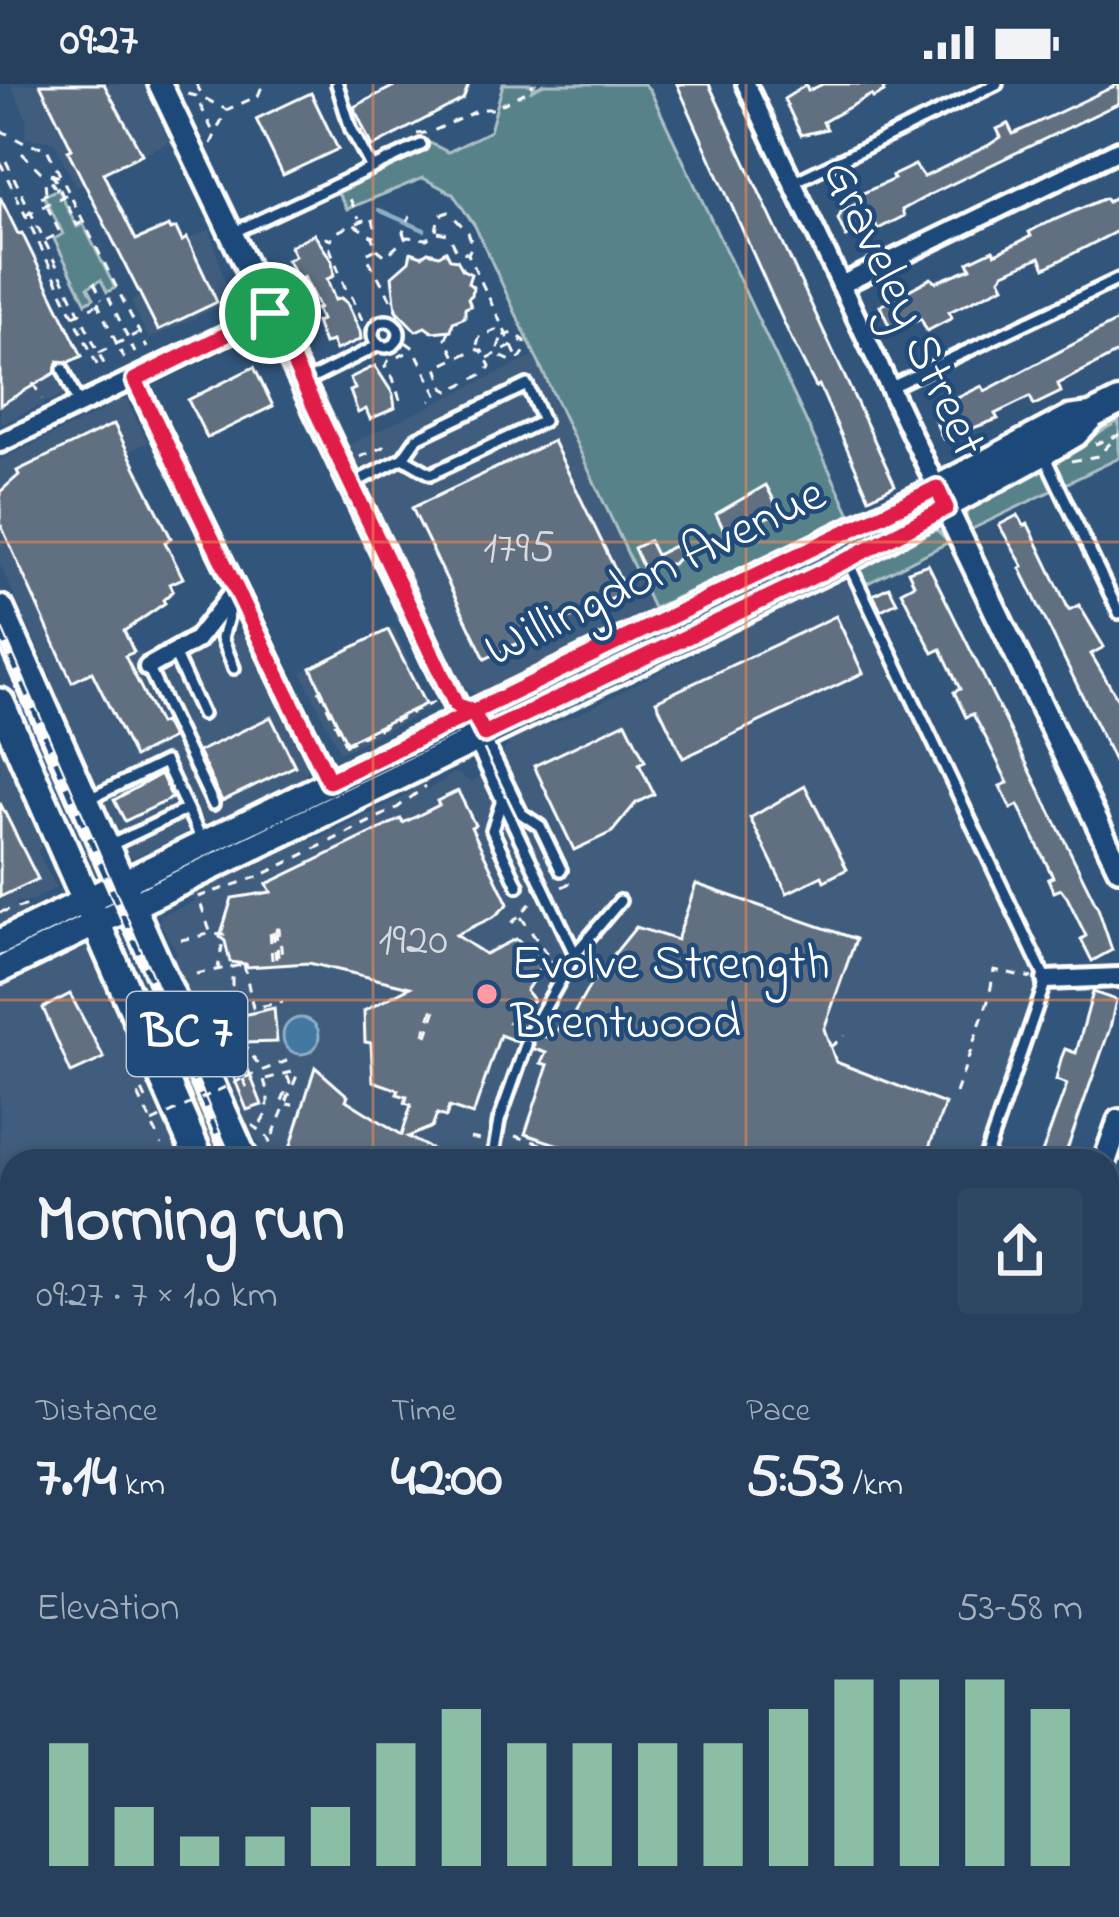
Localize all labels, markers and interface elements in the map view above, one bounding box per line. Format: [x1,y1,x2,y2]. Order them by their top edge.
text: 09:27 [60,9,138,75]
street label: Graveley Street [800,148,1004,470]
pin [219,262,321,364]
icon: arrive [237,280,303,346]
street label: Willingdon Avenue [473,459,839,689]
house number: 1795 [483,517,555,583]
house number: 1920 [378,909,448,975]
place label: Evolve Strength Brentwood [509,928,830,1062]
marker: Evolve Strength Brentwood [474,981,500,1007]
road number: BC 7 [127,992,247,1076]
text: Morning run [36,1175,345,1271]
button: share [957,1188,1083,1314]
text: 09:27 · 7 × 1.0 km [36,1268,278,1325]
text: Distance [36,1388,158,1436]
text: Time [391,1388,456,1436]
text: Pace [746,1388,810,1436]
text: 7.14 [36,1436,117,1523]
text: 42:00 [391,1436,502,1523]
text: 5:53 [746,1436,845,1523]
text: km [117,1462,165,1510]
text: /km [845,1462,903,1510]
text: Elevation [36,1581,179,1638]
text: 53–58 m [956,1581,1083,1638]

